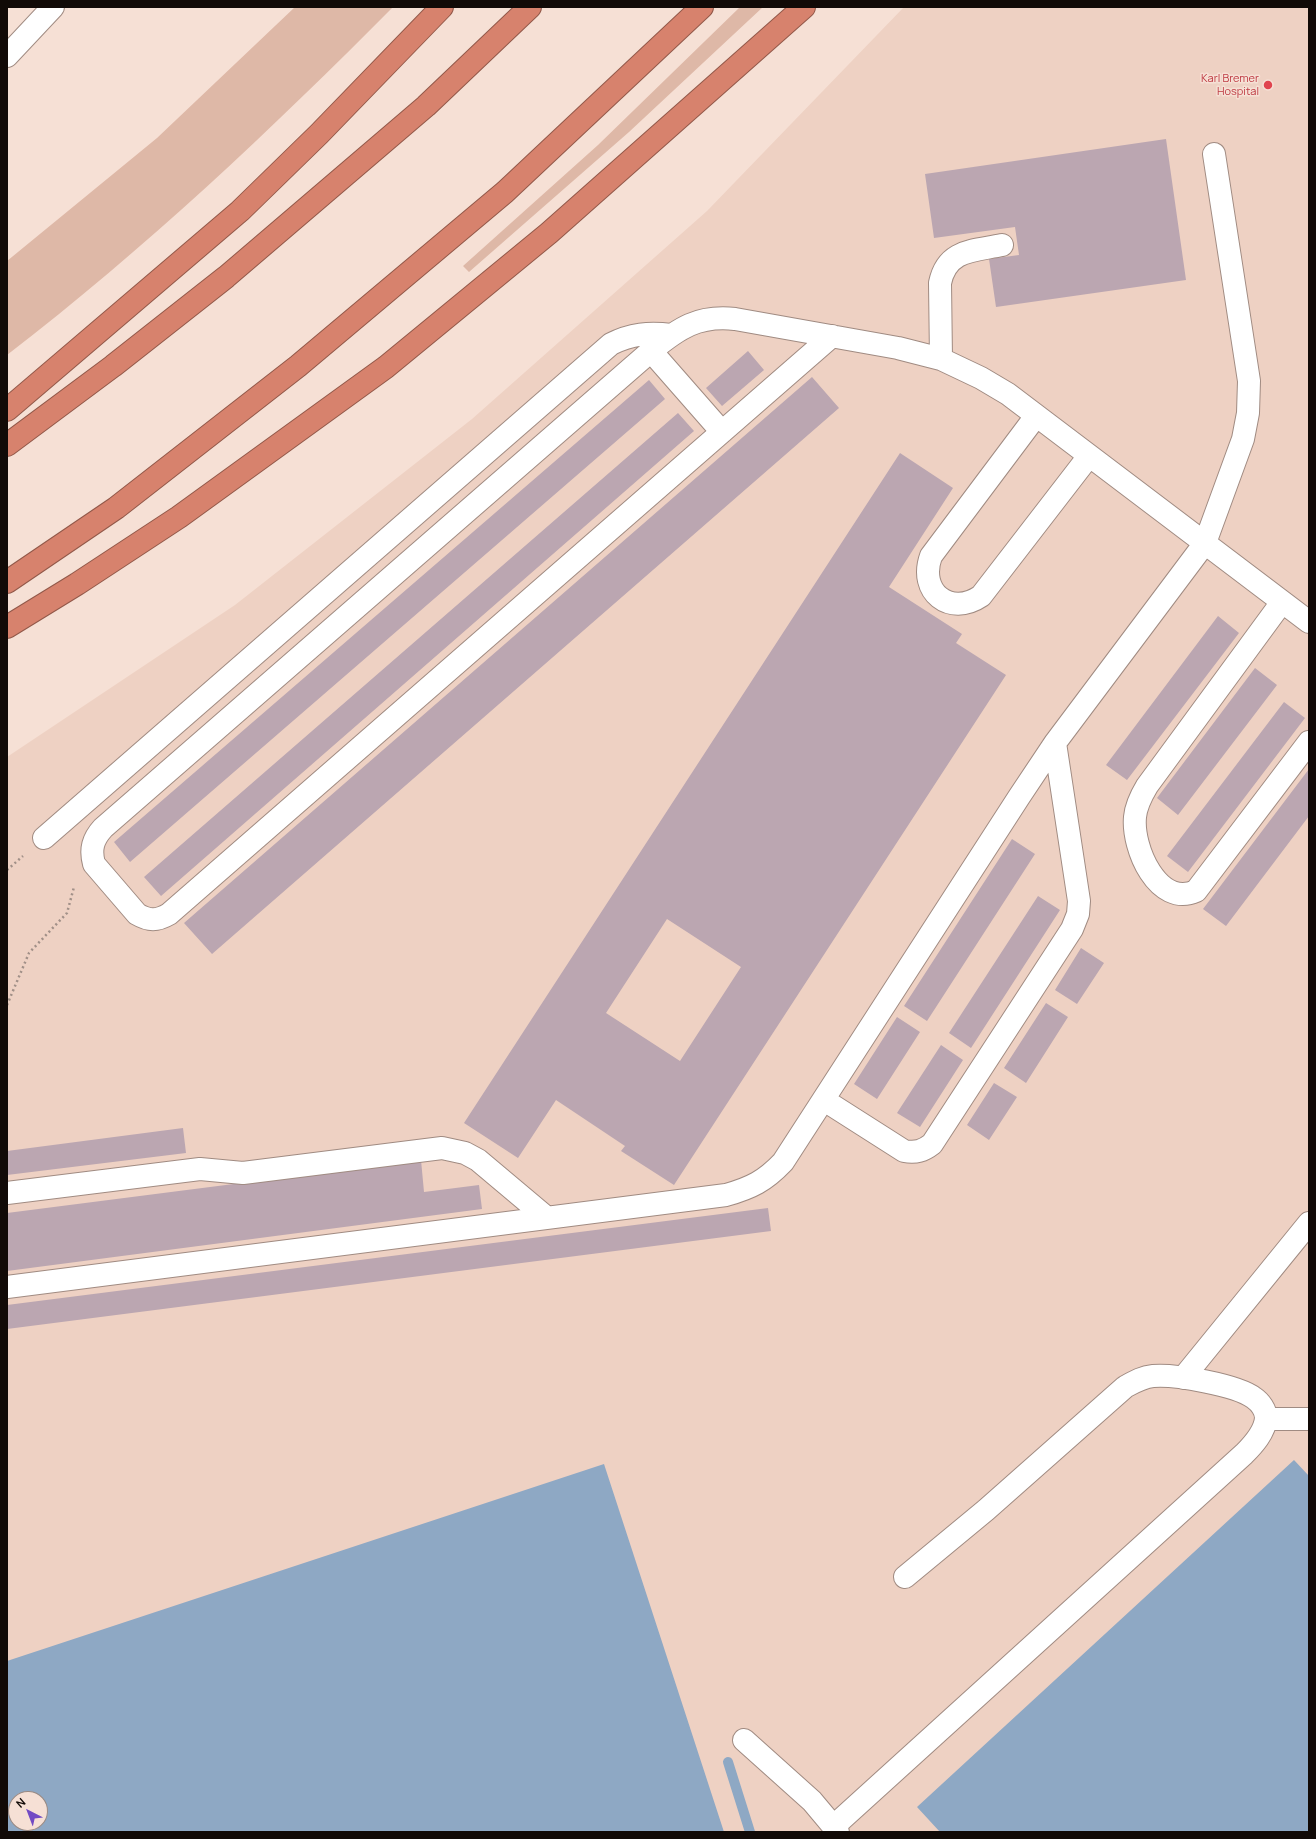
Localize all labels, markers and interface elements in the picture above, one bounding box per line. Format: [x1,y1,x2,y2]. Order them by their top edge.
place label: Karl Bremer Hospital [1201,72,1259,98]
marker: Karl Bremer Hospital [1262,79,1274,91]
north arrow [8,1791,48,1831]
text: N [12,1794,28,1811]

